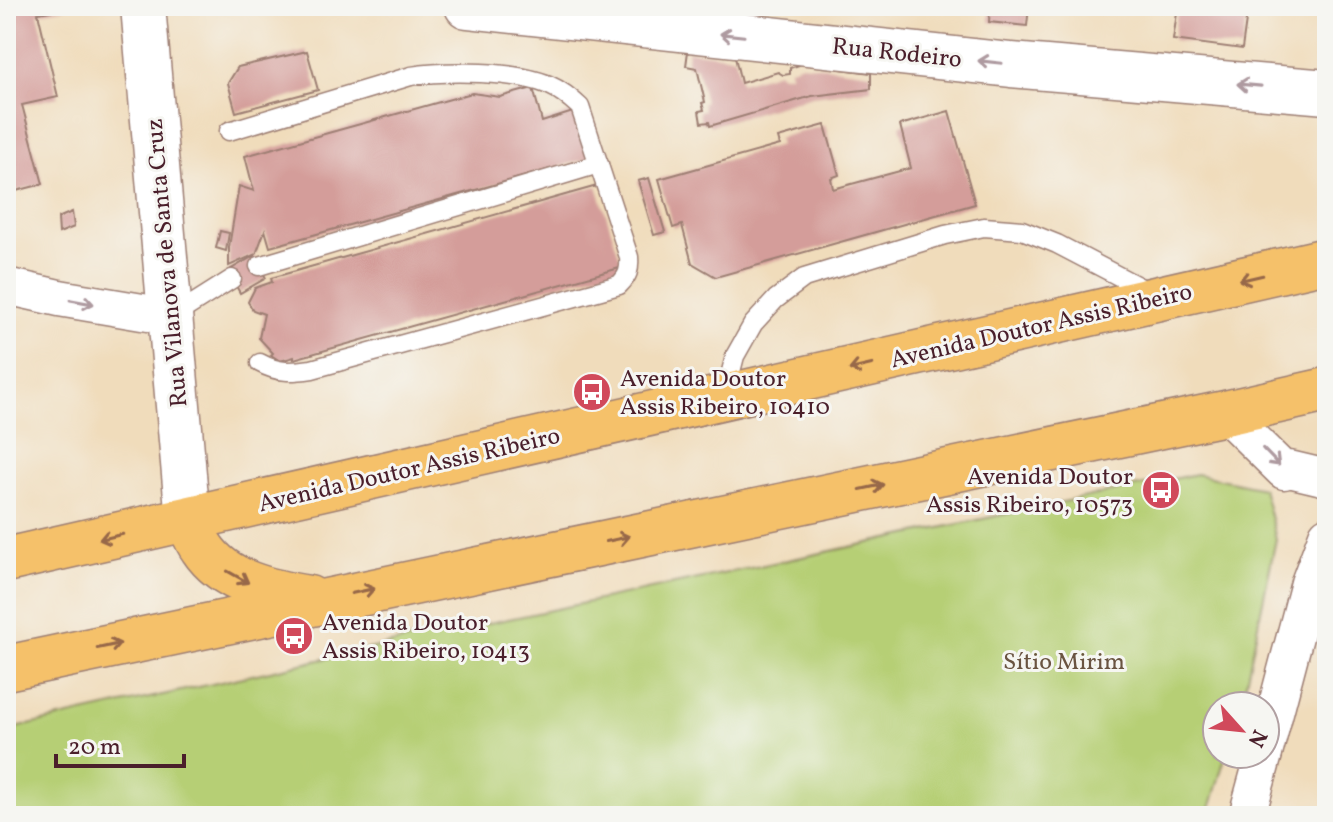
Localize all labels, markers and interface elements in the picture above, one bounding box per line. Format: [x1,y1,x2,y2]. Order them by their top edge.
one-way arrow [719,27,746,42]
street label: Rua Rodeiro [830,30,963,78]
one-way arrow [977,55,1004,70]
one-way arrow [1236,78,1263,93]
street label: Rua Vilanova de Santa Cruz [138,117,198,409]
one-way arrow [1239,271,1264,286]
street label: Avenida Doutor Assis Ribeiro [887,276,1196,378]
one-way arrow [69,295,95,310]
one-way arrow [849,360,874,375]
place label: Avenida Doutor Assis Ribeiro, 10410 [620,363,830,425]
bus stop icon: Avenida Doutor Assis Ribeiro, 10410 [571,371,613,413]
street label: Avenida Doutor Assis Ribeiro [255,420,564,522]
one-way arrow [1261,447,1280,466]
place label: Avenida Doutor Assis Ribeiro, 10573 [926,461,1133,523]
bus stop icon: Avenida Doutor Assis Ribeiro, 10573 [1140,469,1182,511]
one-way arrow [859,478,885,493]
one-way arrow [99,530,125,545]
one-way arrow [604,531,630,546]
one-way arrow [225,569,249,585]
one-way arrow [350,583,375,598]
place label: Avenida Doutor Assis Ribeiro, 10413 [322,607,530,669]
bus stop icon: Avenida Doutor Assis Ribeiro, 10413 [273,615,315,657]
one-way arrow [95,638,121,653]
park label: Sítio Mirim [1003,646,1125,680]
north arrow [1201,690,1281,770]
scale bar [56,718,184,768]
text: N [1239,724,1274,752]
text: 20 m [68,731,121,765]

